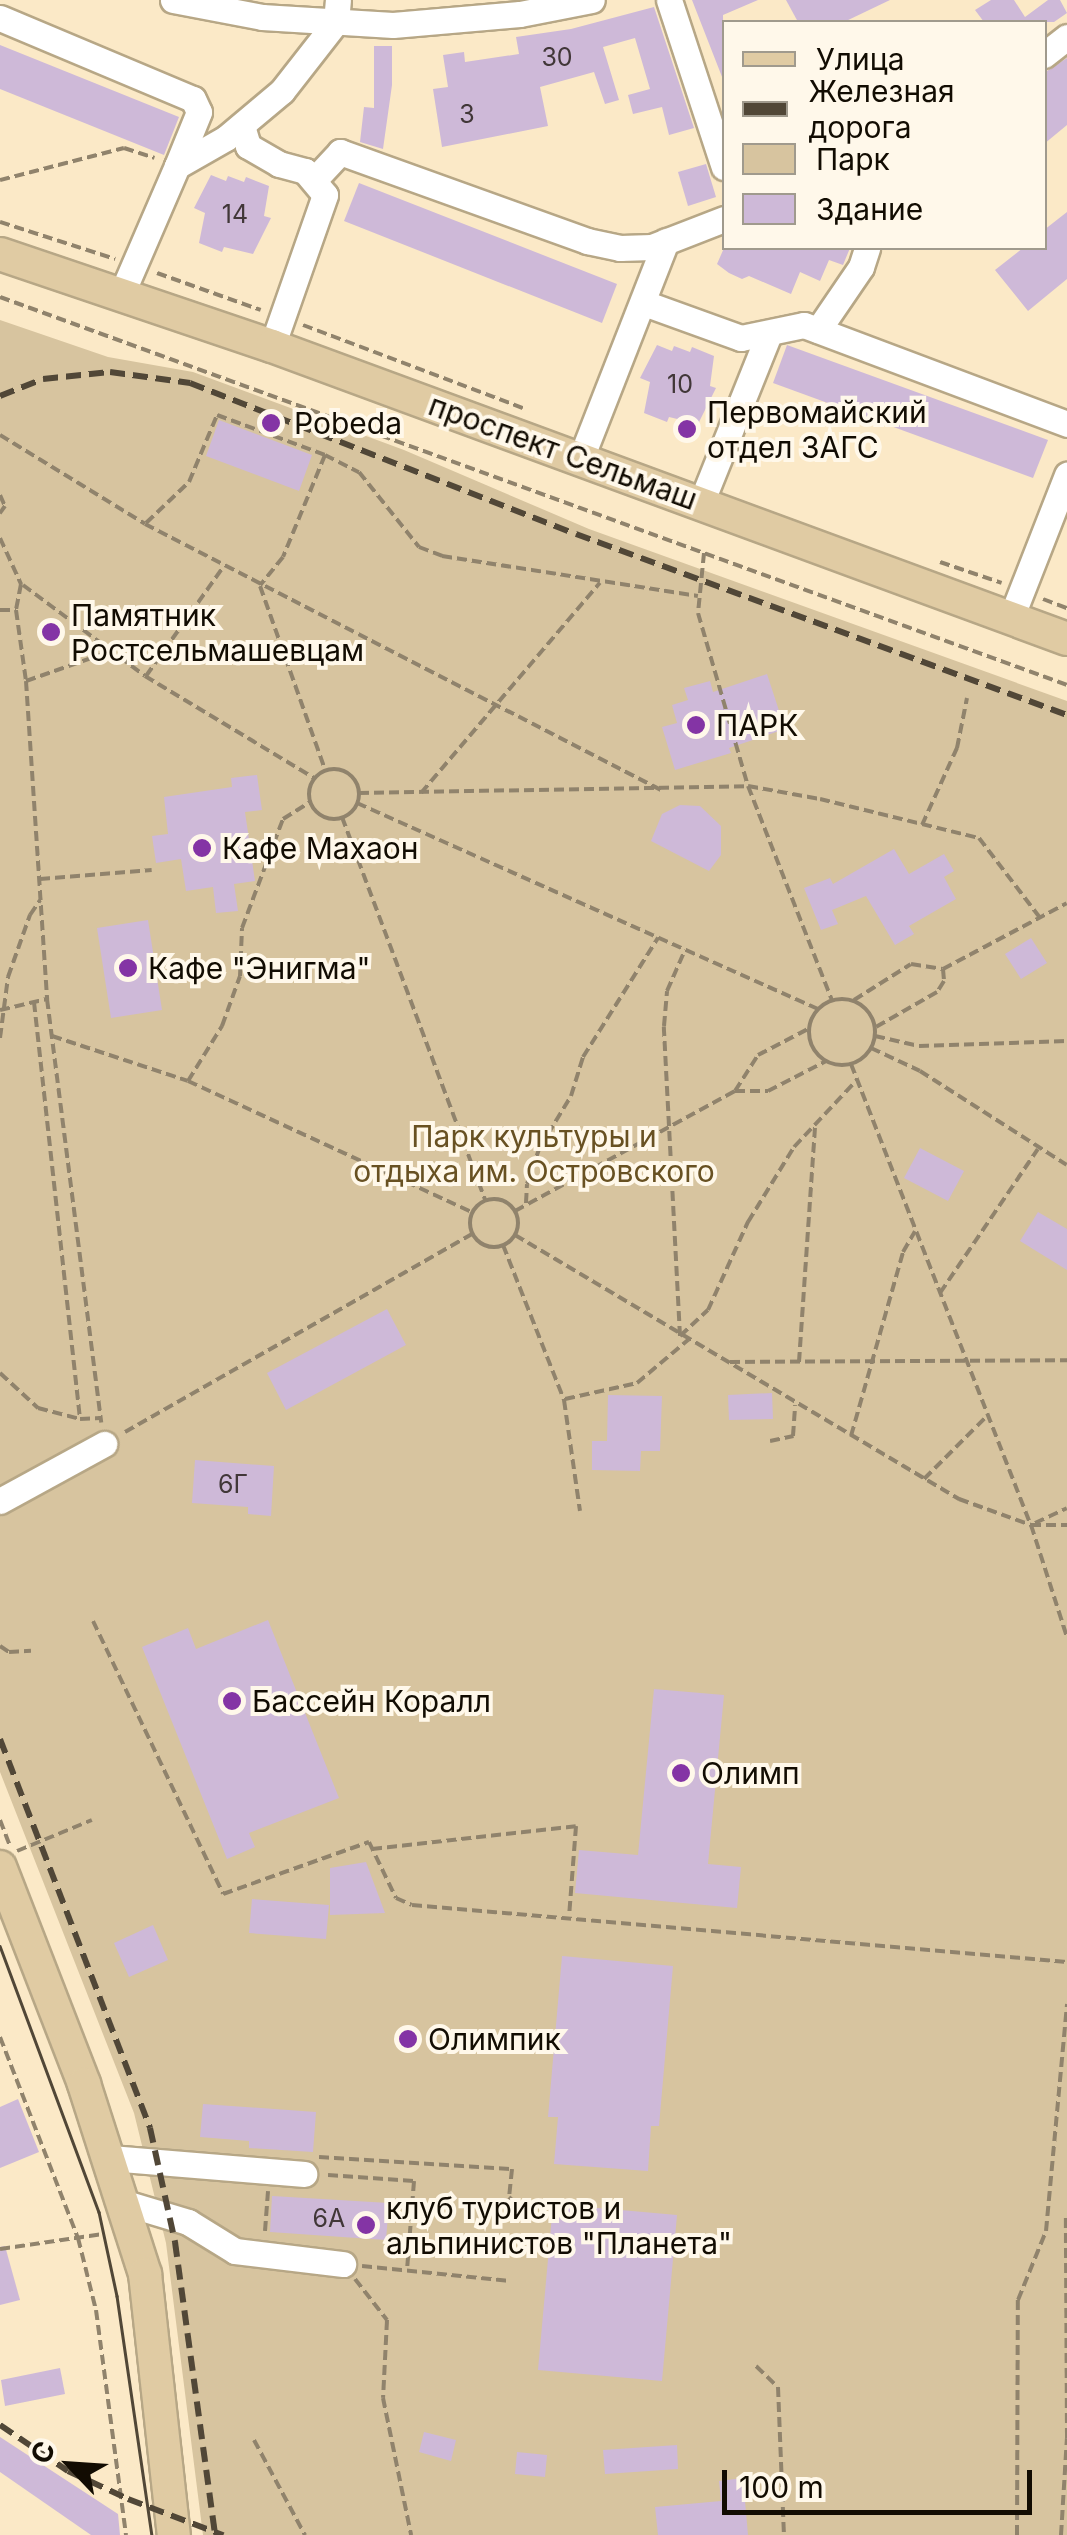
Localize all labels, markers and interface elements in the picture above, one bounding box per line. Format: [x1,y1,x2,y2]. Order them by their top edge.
legend [722,20,1047,250]
text: Улица [816,41,905,77]
house number: 30 [541,42,573,72]
text: Железная дорога [808,73,955,145]
house number: 3 [459,99,475,129]
text: Парк [816,141,890,177]
text: Здание [816,191,923,227]
house number: 14 [222,199,248,229]
house number: 10 [667,369,693,399]
street label: проспект Сельмаш [424,387,702,517]
place label: Первомайский отдел ЗАГС [707,394,927,464]
place label: Pobeda [294,405,402,441]
marker: Pobeda [258,410,284,436]
marker: Первомайский отдел ЗАГС [676,418,698,440]
place label: Памятник Ростсельмашевцам [71,597,364,668]
marker: Памятник Ростсельмашевцам [40,621,62,643]
place label: ПАРК [716,707,798,743]
marker: ПАРК [685,714,707,736]
place label: Кафе Махаон [222,830,419,866]
marker: Кафе Махаон [191,837,213,859]
place label: Кафе "Энигма" [148,950,370,986]
marker: Кафе "Энигма" [117,957,139,979]
park label: Парк культуры и отдыха им. Островского [353,1118,715,1188]
house number: 6Г [218,1469,248,1499]
place label: Бассейн Коралл [252,1683,491,1719]
marker: Бассейн Коралл [221,1690,243,1712]
place label: Олимп [701,1755,800,1791]
marker: Олимп [670,1762,692,1784]
place label: Олимпик [428,2021,561,2057]
marker: Олимпик [397,2028,419,2050]
place label: клуб туристов и альпинистов "Планета" [386,2190,732,2260]
house number: 6А [313,2203,345,2233]
marker: клуб туристов и альпинистов "Планета" [355,2214,377,2236]
north arrow [20,2415,120,2515]
text: С [23,2436,63,2469]
scale bar [727,2450,1037,2512]
text: 100 m [739,2469,824,2505]

